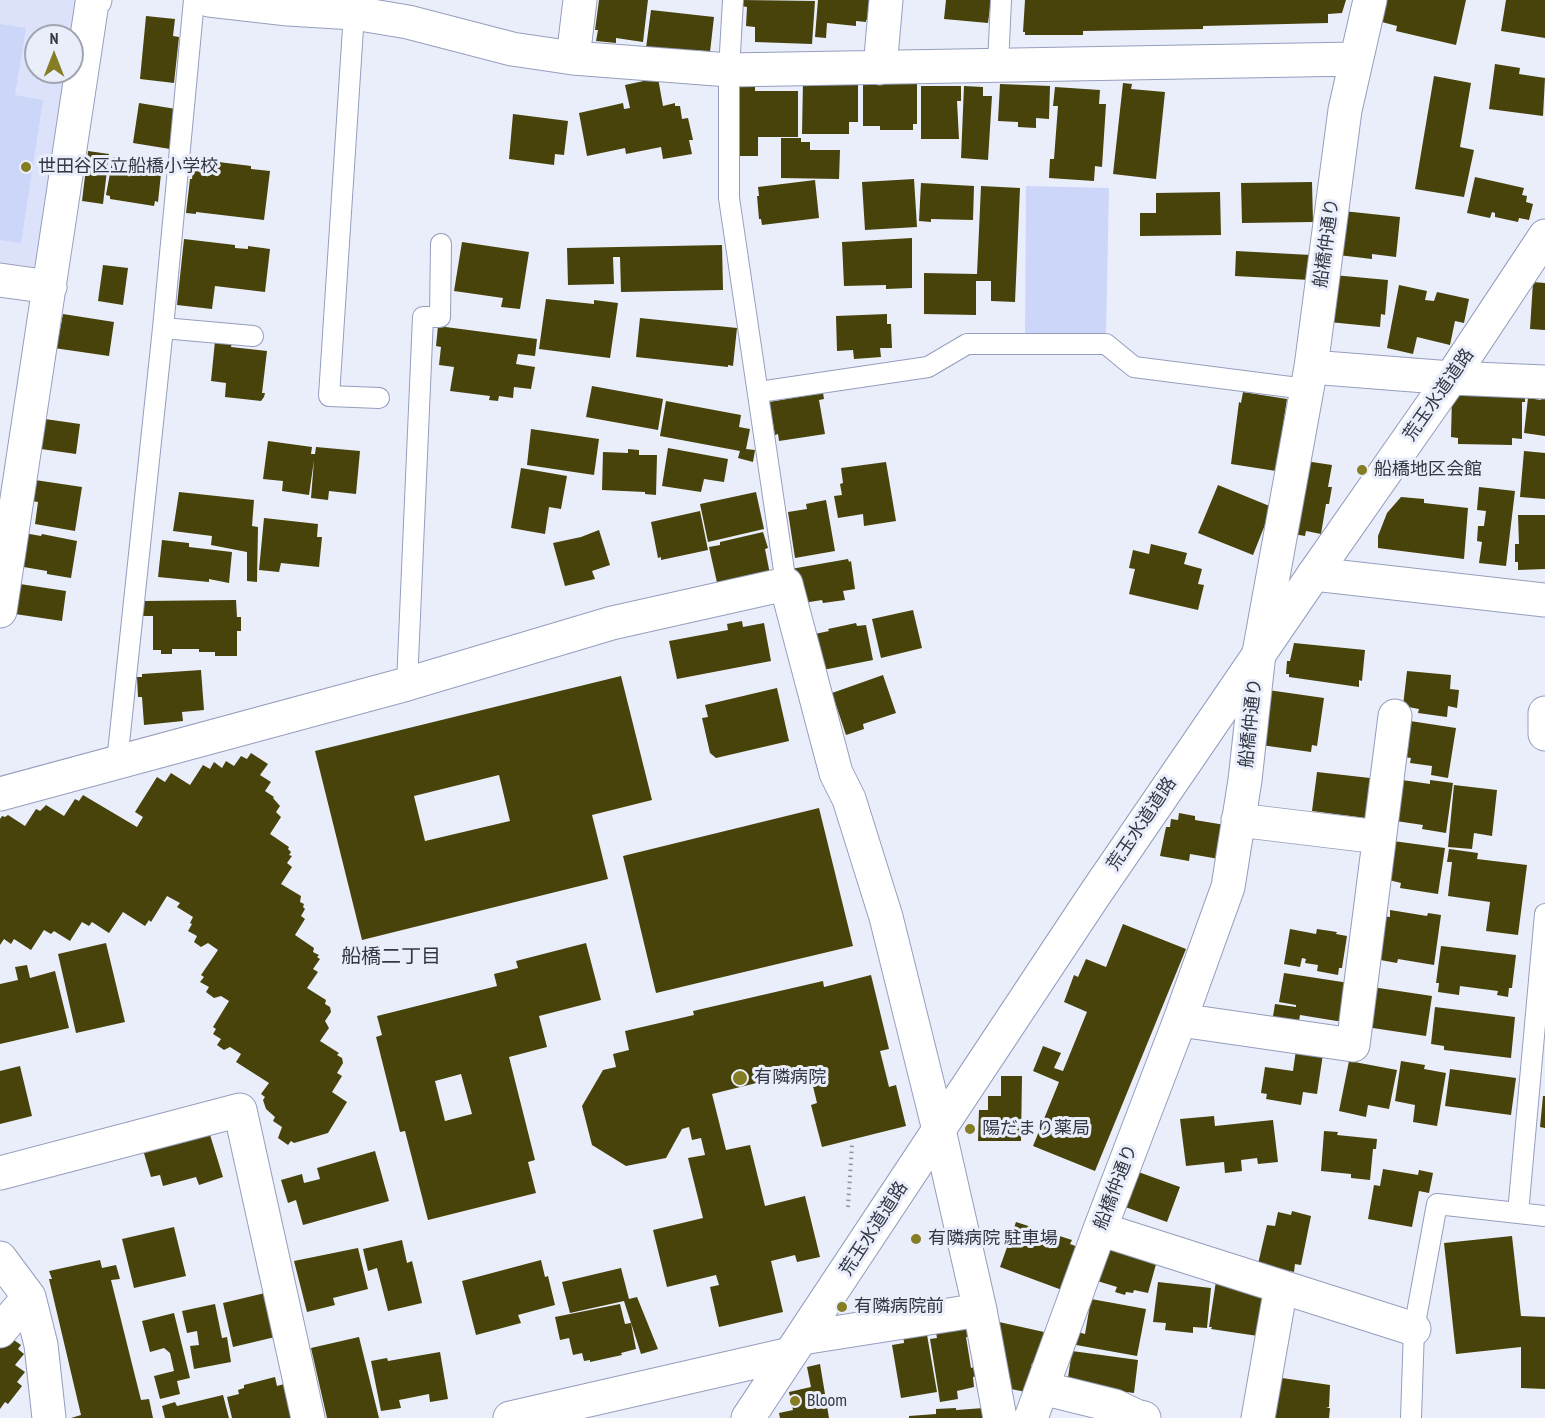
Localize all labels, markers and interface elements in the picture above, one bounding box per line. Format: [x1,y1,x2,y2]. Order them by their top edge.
north arrow [24,24,84,84]
text: N [50,28,58,48]
place label: 世田谷区立船橋小学校 [38,156,218,178]
marker: 世田谷区立船橋小学校 [19,160,33,174]
street label: 船橋仲通り [1310,197,1344,289]
street label: 荒玉水道道路 [1399,345,1479,445]
place label: 船橋地区会館 [1374,459,1482,481]
marker: 船橋地区会館 [1355,463,1369,477]
street label: 船橋仲通り [1236,677,1266,769]
street label: 荒玉水道道路 [1103,773,1181,875]
district label: 船橋二丁目 [341,945,441,969]
place label: 有隣病院 [754,1067,826,1089]
marker: 有隣病院 [731,1069,749,1087]
place label: 陽だまり薬局 [982,1118,1090,1140]
marker: 陽だまり薬局 [963,1122,977,1136]
street label: 船橋仲通り [1090,1141,1142,1233]
street label: 荒玉水道道路 [836,1178,912,1280]
place label: 有隣病院 駐車場 [928,1228,1058,1250]
marker: 有隣病院 駐車場 [909,1232,923,1246]
place label: 有隣病院前 [854,1296,944,1318]
marker: 有隣病院前 [835,1300,849,1314]
place label: Bloom [807,1390,847,1412]
marker: Bloom [788,1394,802,1408]

